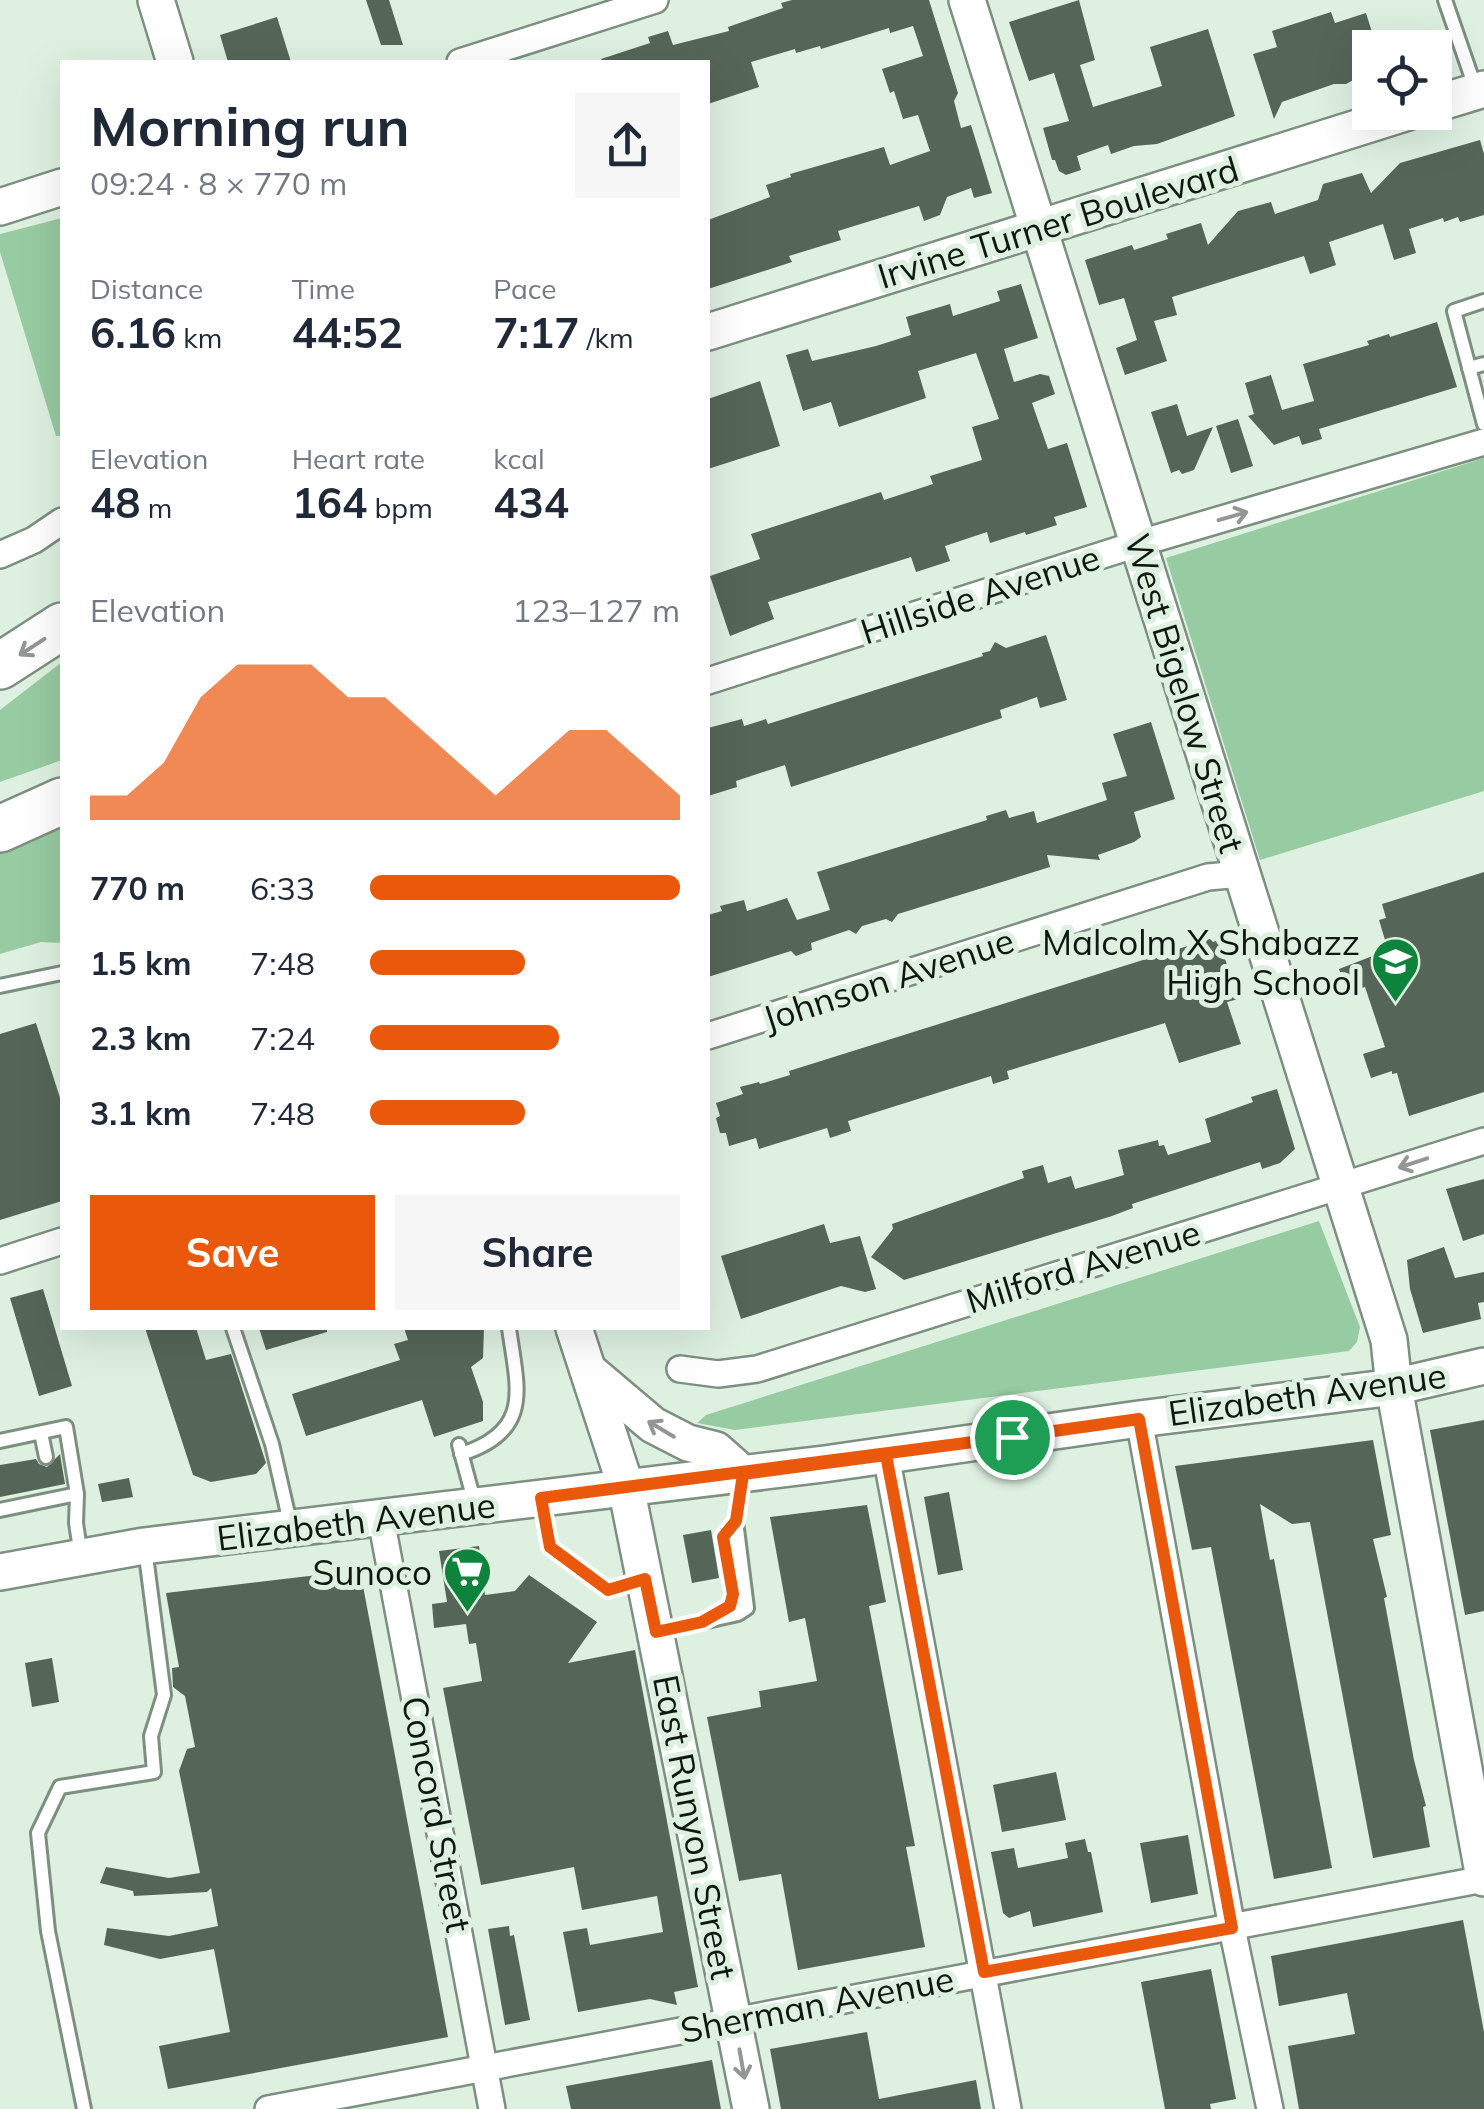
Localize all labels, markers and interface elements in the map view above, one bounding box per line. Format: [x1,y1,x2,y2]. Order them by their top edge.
map controls [1352,30,1452,130]
button: locate [1352,30,1452,130]
text: Morning run [90,91,410,160]
button: share [575,93,680,198]
street label: Irvine Turner Boulevard [872,146,1244,298]
text: 09:24 · 8 × 770 m [90,163,347,203]
text: Distance [90,271,203,306]
text: Time [292,271,355,306]
text: Pace [493,271,557,306]
text: 6.16 [90,306,176,359]
text: 44:52 [292,306,403,359]
text: 7:17 [493,306,579,359]
text: km [176,320,222,355]
text: /km [579,320,634,355]
text: Elevation [90,441,208,476]
text: Heart rate [292,441,425,476]
text: kcal [493,441,545,476]
text: 48 [90,476,140,529]
text: 164 [292,476,367,529]
text: 434 [493,476,569,529]
text: m [140,490,172,525]
text: bpm [367,490,433,525]
one-way arrow [1217,506,1249,524]
street label: West Bigelow Street [1116,528,1254,858]
street label: Hillside Avenue [855,535,1105,653]
text: Elevation [90,590,225,630]
text: 123–127 m [512,590,680,630]
one-way arrow [18,636,46,657]
text: 770 m [90,868,185,908]
text: 6:33 [250,868,315,908]
street label: Johnson Avenue [757,918,1019,1040]
place label: Malcolm X Shabazz High School [1042,920,1360,1004]
school or university icon: Malcolm X Shabazz High School [1369,936,1421,1004]
text: 1.5 km [90,943,192,983]
text: 7:48 [250,943,315,983]
text: 2.3 km [90,1018,192,1058]
text: 7:24 [250,1018,315,1058]
text: 3.1 km [90,1093,192,1133]
text: 7:48 [250,1093,315,1133]
one-way arrow [1397,1155,1429,1173]
button: Save [90,1195,375,1310]
button: Share [395,1195,680,1310]
street label: Milford Avenue [961,1210,1205,1322]
street label: Elizabeth Avenue [1165,1353,1449,1435]
pin [970,1395,1055,1480]
icon: arrive [985,1410,1040,1465]
one-way arrow [647,1419,676,1439]
street label: Elizabeth Avenue [214,1482,498,1560]
supermarket icon: Sunoco [441,1546,493,1614]
place label: Sunoco [313,1550,432,1594]
street label: East Runyon Street [644,1671,746,1983]
street label: Concord Street [393,1692,481,1936]
street label: Sherman Avenue [677,1956,957,2052]
one-way arrow [734,2048,753,2080]

